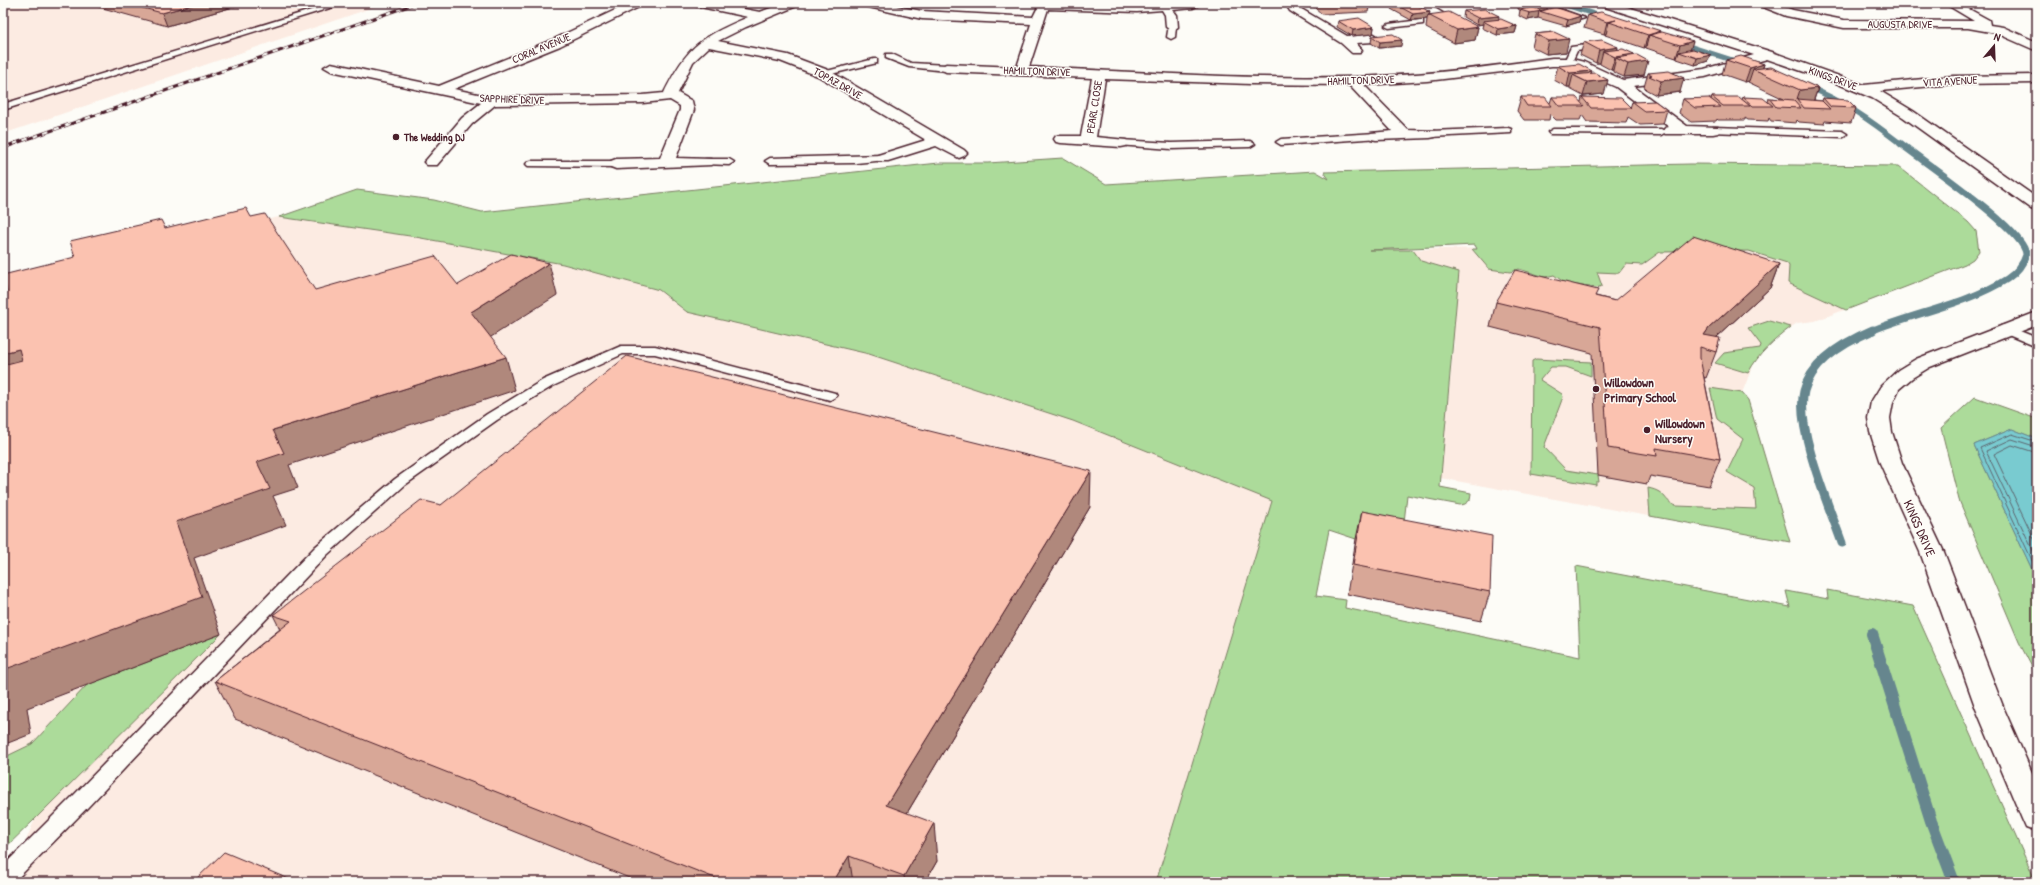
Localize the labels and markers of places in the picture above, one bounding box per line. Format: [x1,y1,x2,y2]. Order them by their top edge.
place label: The Wedding DJ [403,130,465,145]
marker: The Wedding DJ [391,132,401,142]
place label: Willowdown Primary School [1604,373,1677,407]
marker: Willowdown Primary School [1591,384,1601,394]
place label: Willowdown Nursery [1655,414,1705,448]
marker: Willowdown Nursery [1642,425,1652,435]

